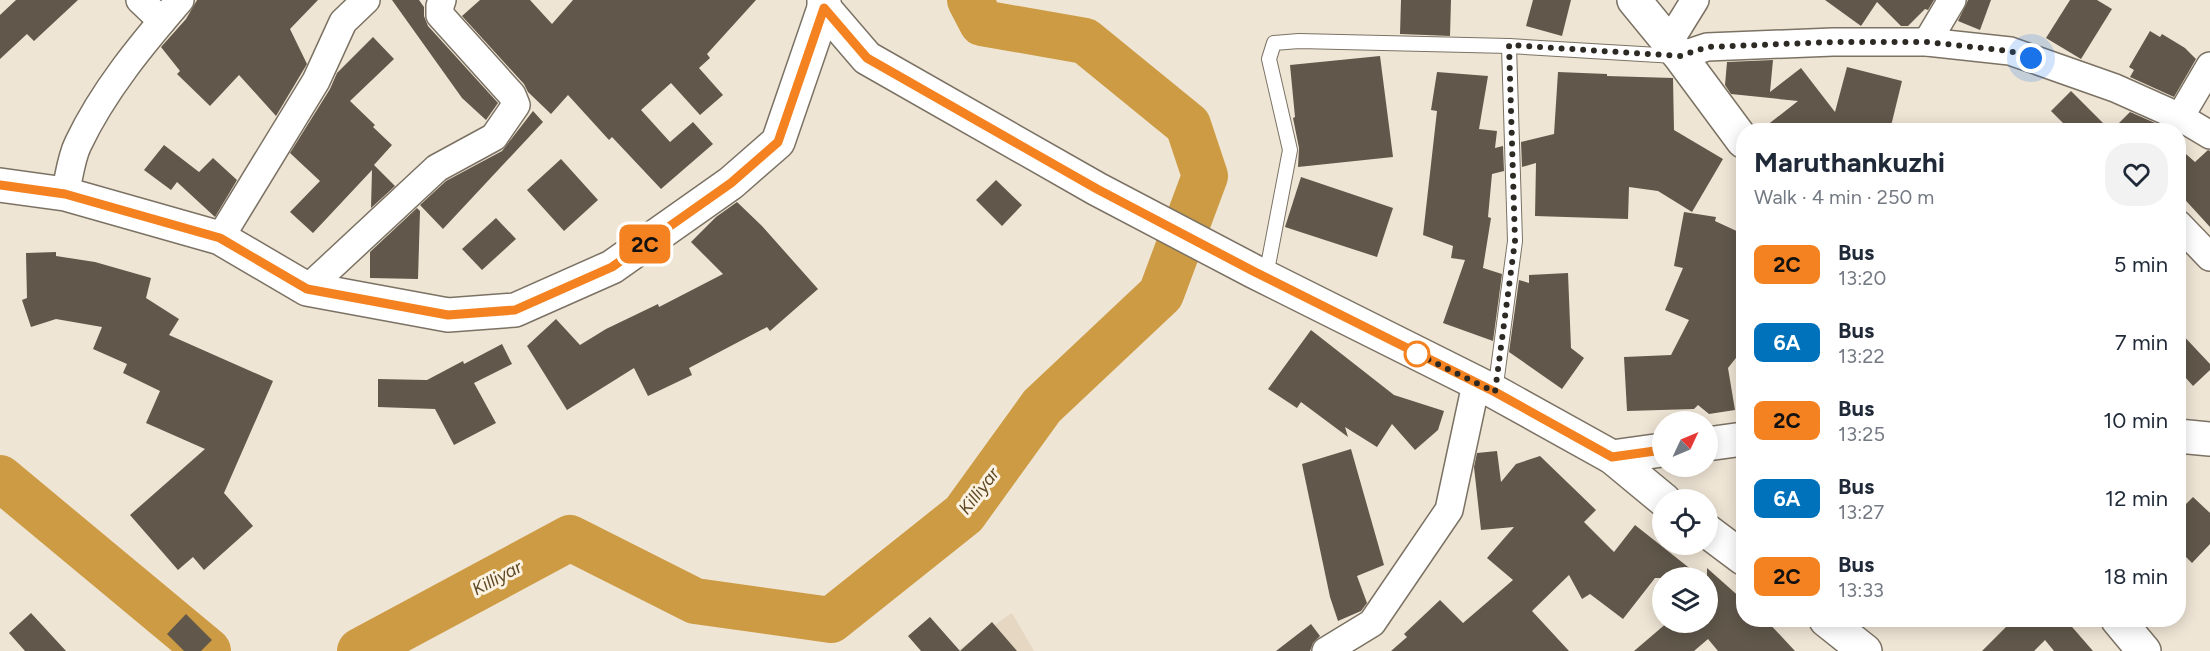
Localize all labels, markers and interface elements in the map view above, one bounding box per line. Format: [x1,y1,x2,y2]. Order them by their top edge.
your location [2016,43,2046,73]
button: heart [2105,143,2168,206]
text: Maruthankuzhi [1754,145,1945,179]
text: Walk · 4 min · 250 m [1754,185,1934,209]
line badge: 2C [618,224,672,264]
text: 2C [631,232,659,257]
text: Bus [1838,239,1874,266]
text: 5 min [2114,251,2168,278]
text: 2C [1773,252,1801,277]
text: 13:20 [1838,266,1886,290]
text: Bus [1838,317,1874,344]
text: 7 min [2115,329,2168,356]
text: 6A [1773,330,1801,355]
unlabelled marker [1404,341,1430,367]
text: 13:22 [1838,344,1885,368]
text: Bus [1838,395,1874,422]
text: 10 min [2103,407,2168,434]
text: 2C [1773,408,1801,433]
north arrow [1652,411,1718,477]
map controls [1652,411,1718,633]
text: 13:25 [1838,422,1885,446]
water label: Killiyar [954,463,1005,519]
text: Bus [1838,473,1874,500]
text: 12 min [2105,485,2168,512]
text: 6A [1773,486,1801,511]
button: locate [1652,489,1718,555]
text: 13:27 [1838,500,1884,524]
text: Bus [1838,551,1874,578]
water label: Killiyar [468,555,526,600]
text: 18 min [2104,563,2168,590]
text: 2C [1773,564,1801,589]
button: layers [1652,567,1718,633]
text: 13:33 [1838,578,1884,602]

